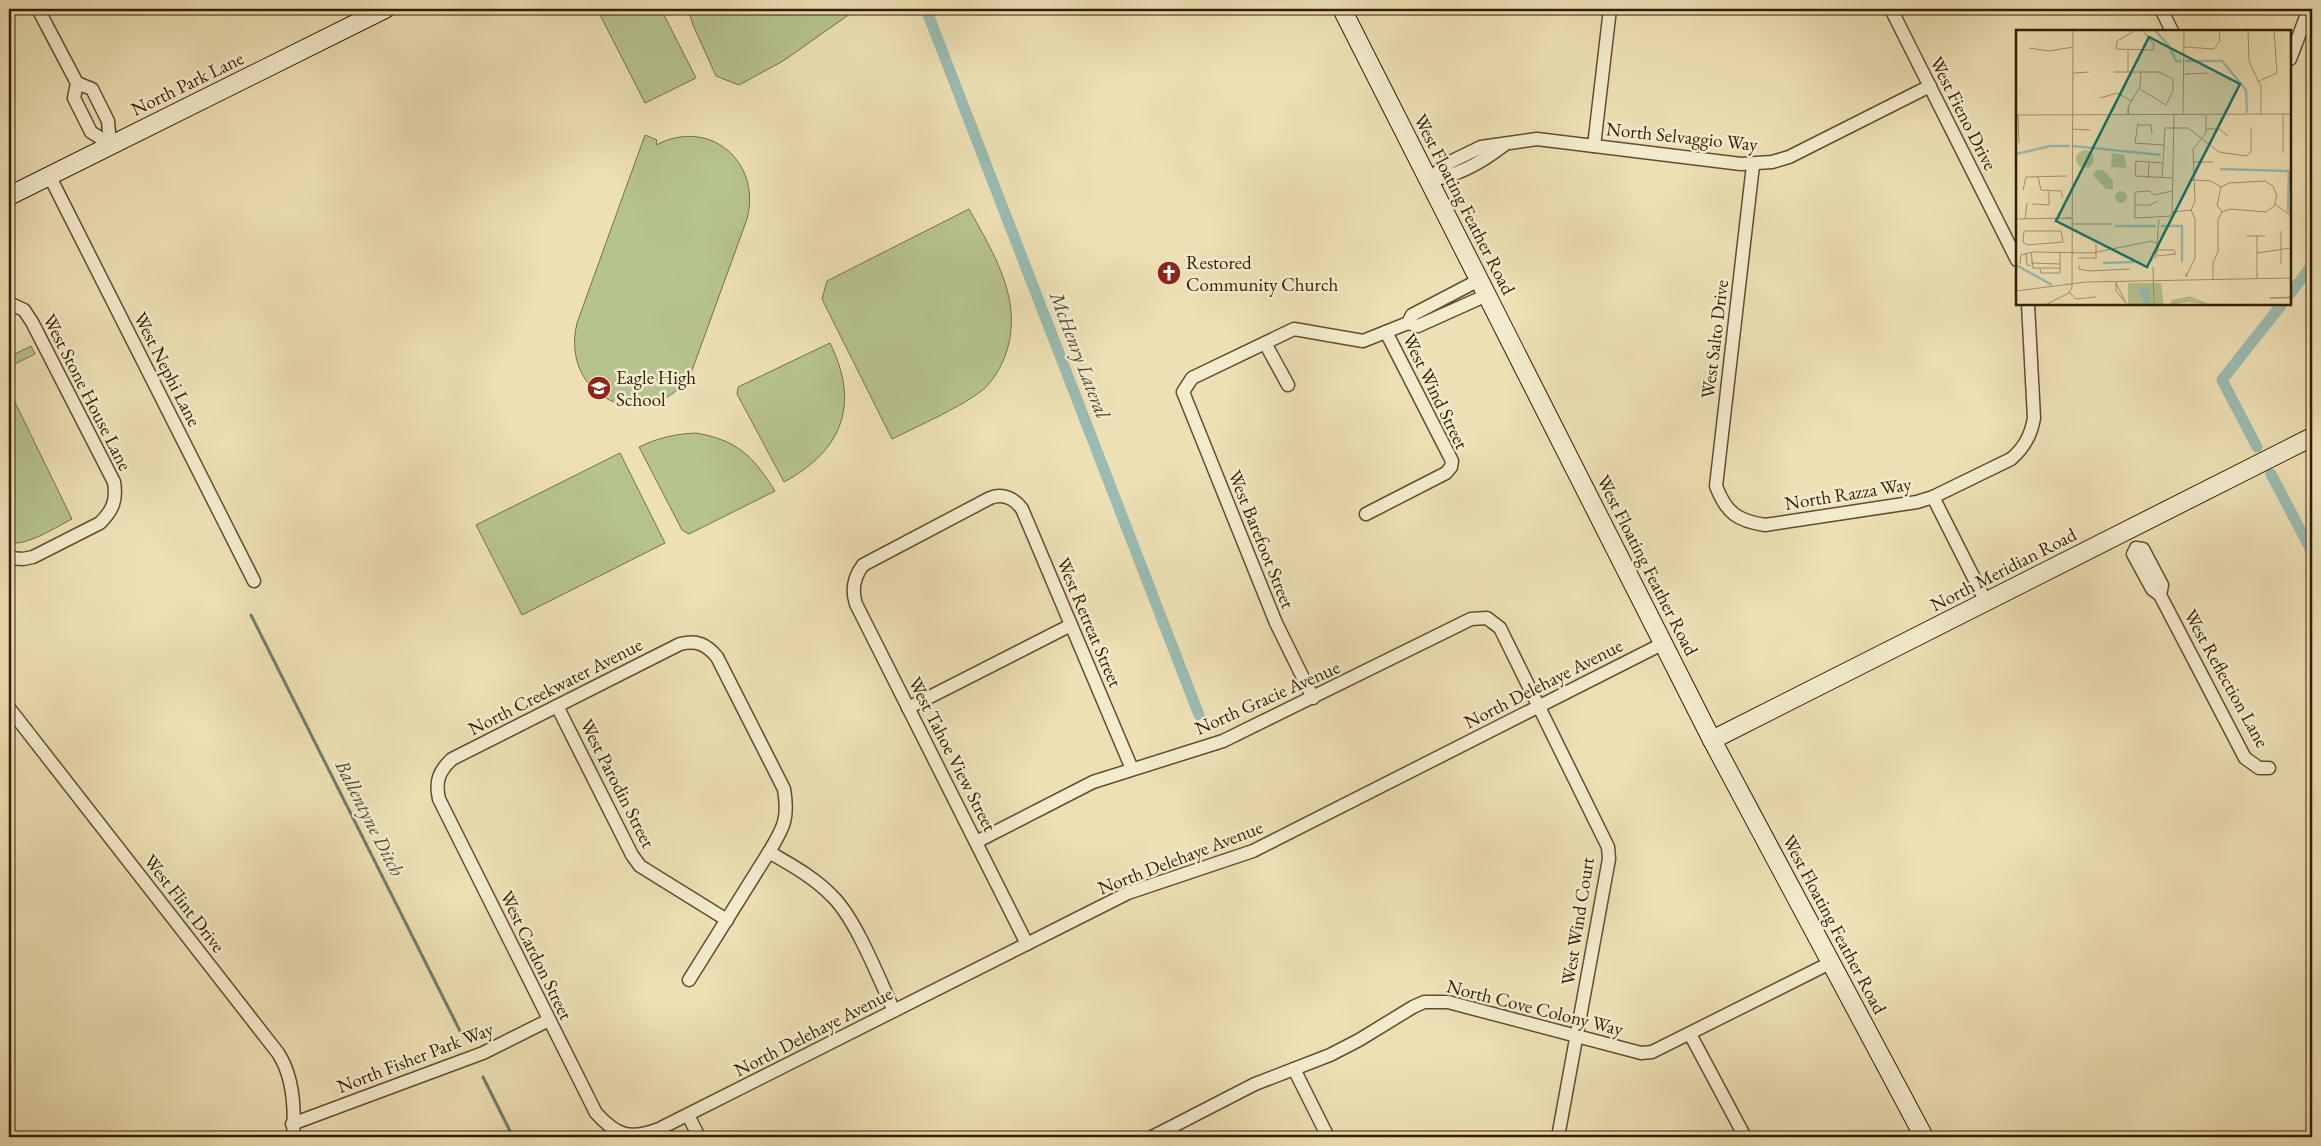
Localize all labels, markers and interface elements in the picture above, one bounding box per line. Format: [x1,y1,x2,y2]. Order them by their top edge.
inset map [2016,30,2291,305]
street label: North Park Lane [127,45,248,122]
street label: West Fieno Drive [1924,52,2003,174]
street label: West Floating Feather Road [1408,110,1521,299]
street label: North Selvaggio Way [1605,116,1760,157]
place label: Restored Community Church [1186,250,1339,297]
church icon: Restored Community Church [1156,260,1182,286]
street label: West Salto Drive [1695,278,1734,400]
water label: McHenry Lateral [1044,287,1117,423]
street label: West Nephi Lane [128,308,207,431]
street label: West Stone House Lane [37,310,138,475]
street label: West Wind Street [1397,329,1474,453]
place label: Eagle High School [616,365,696,412]
school or university icon: Eagle High School [586,375,612,401]
street label: West Barefoot Street [1222,466,1301,612]
street label: West Floating Feather Road [1591,471,1704,660]
street label: North Razza Way [1783,471,1914,516]
street label: North Meridian Road [1926,522,2081,617]
street label: West Retreat Street [1051,554,1128,691]
street label: West Reflection Lane [2178,605,2275,752]
street label: North Creekwater Avenue [464,632,646,741]
street label: North Delehaye Avenue [1460,633,1627,734]
street label: North Gracie Avenue [1191,654,1344,741]
street label: West Tahoe View Street [903,673,1002,836]
street label: West Parodin Street [574,714,661,852]
water label: Ballentyne Ditch [329,755,411,881]
street label: North Delehaye Avenue [1094,814,1266,900]
street label: West Floating Feather Road [1777,830,1893,1019]
street label: West Flint Drive [138,849,231,958]
street label: West Wind Court [1555,855,1600,987]
street label: West Cardon Street [494,886,579,1024]
street label: North Cove Colony Way [1444,973,1626,1042]
street label: North Delehaye Avenue [730,981,897,1082]
street label: North Fisher Park Way [333,1016,498,1099]

